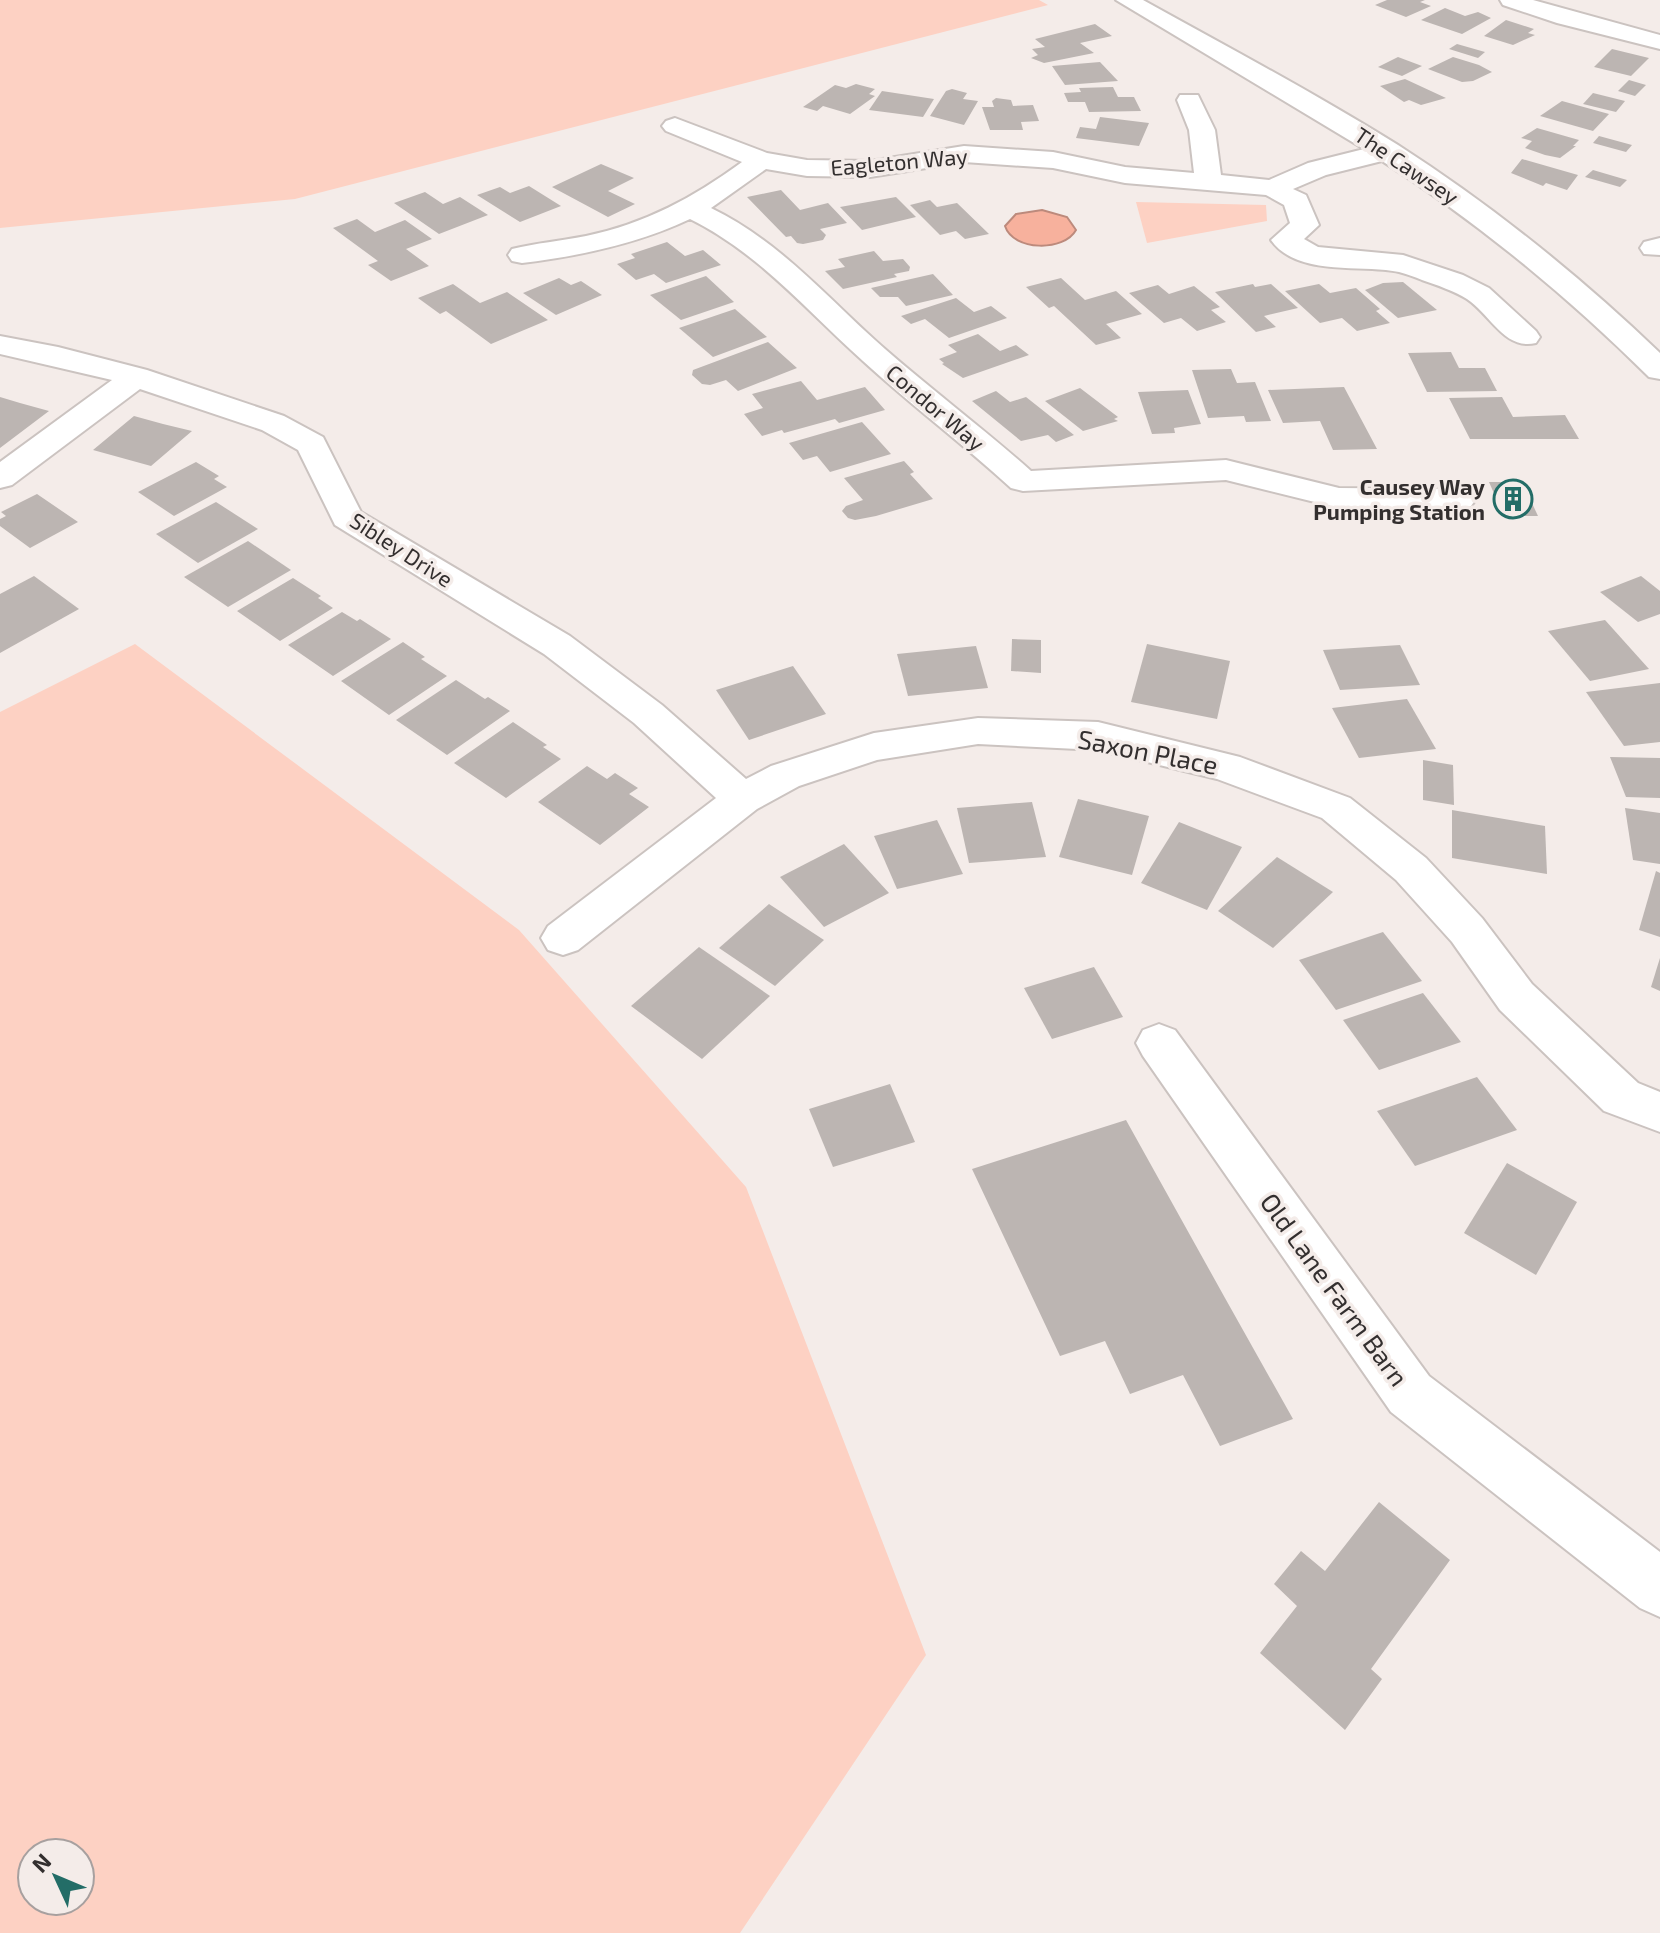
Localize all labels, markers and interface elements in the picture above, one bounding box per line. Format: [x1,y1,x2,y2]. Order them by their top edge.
street label: The Cawsey [1350,121,1464,209]
street label: Eagleton Way [829,142,969,180]
street label: Condor Way [882,358,991,456]
place label: Causey Way Pumping Station [1313,473,1486,524]
building icon: Causey Way Pumping Station [1492,478,1534,520]
street label: Sibley Drive [346,506,458,592]
street label: Saxon Place [1075,722,1221,780]
street label: Old Lane Farm Barn [1255,1186,1415,1392]
north arrow [16,1837,96,1917]
text: N [26,1848,56,1877]

